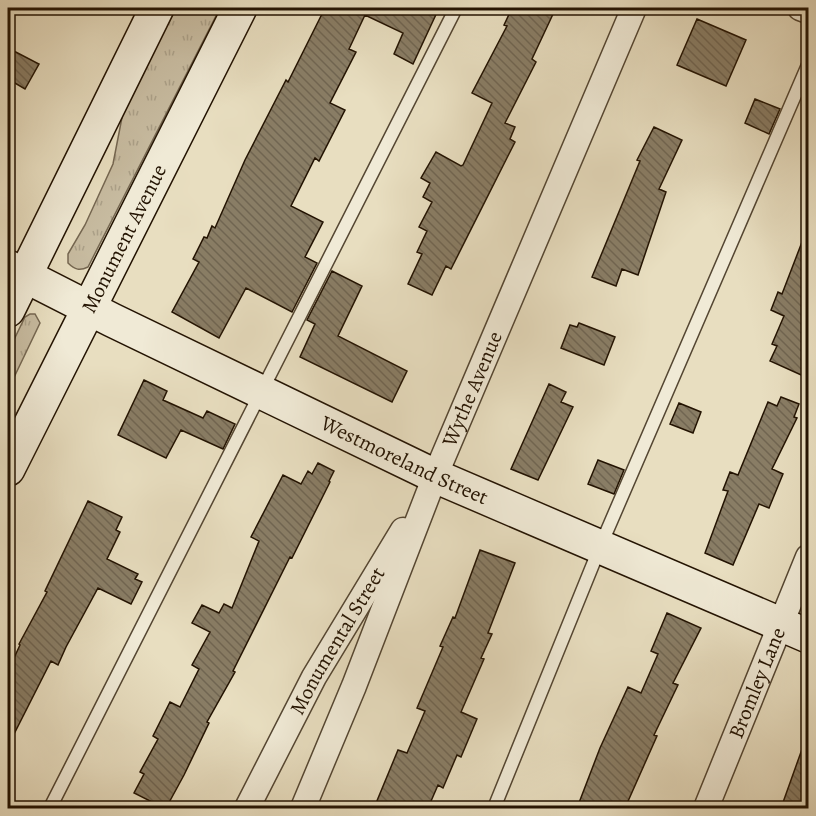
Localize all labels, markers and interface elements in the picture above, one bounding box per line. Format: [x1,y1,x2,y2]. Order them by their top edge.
street label: Monument Avenue [75,160,173,318]
street label: Wythe Avenue [435,327,509,452]
street label: Westmoreland Street [315,408,492,511]
street label: Monumental Street [283,562,391,720]
street label: Bromley Lane [722,623,792,743]

